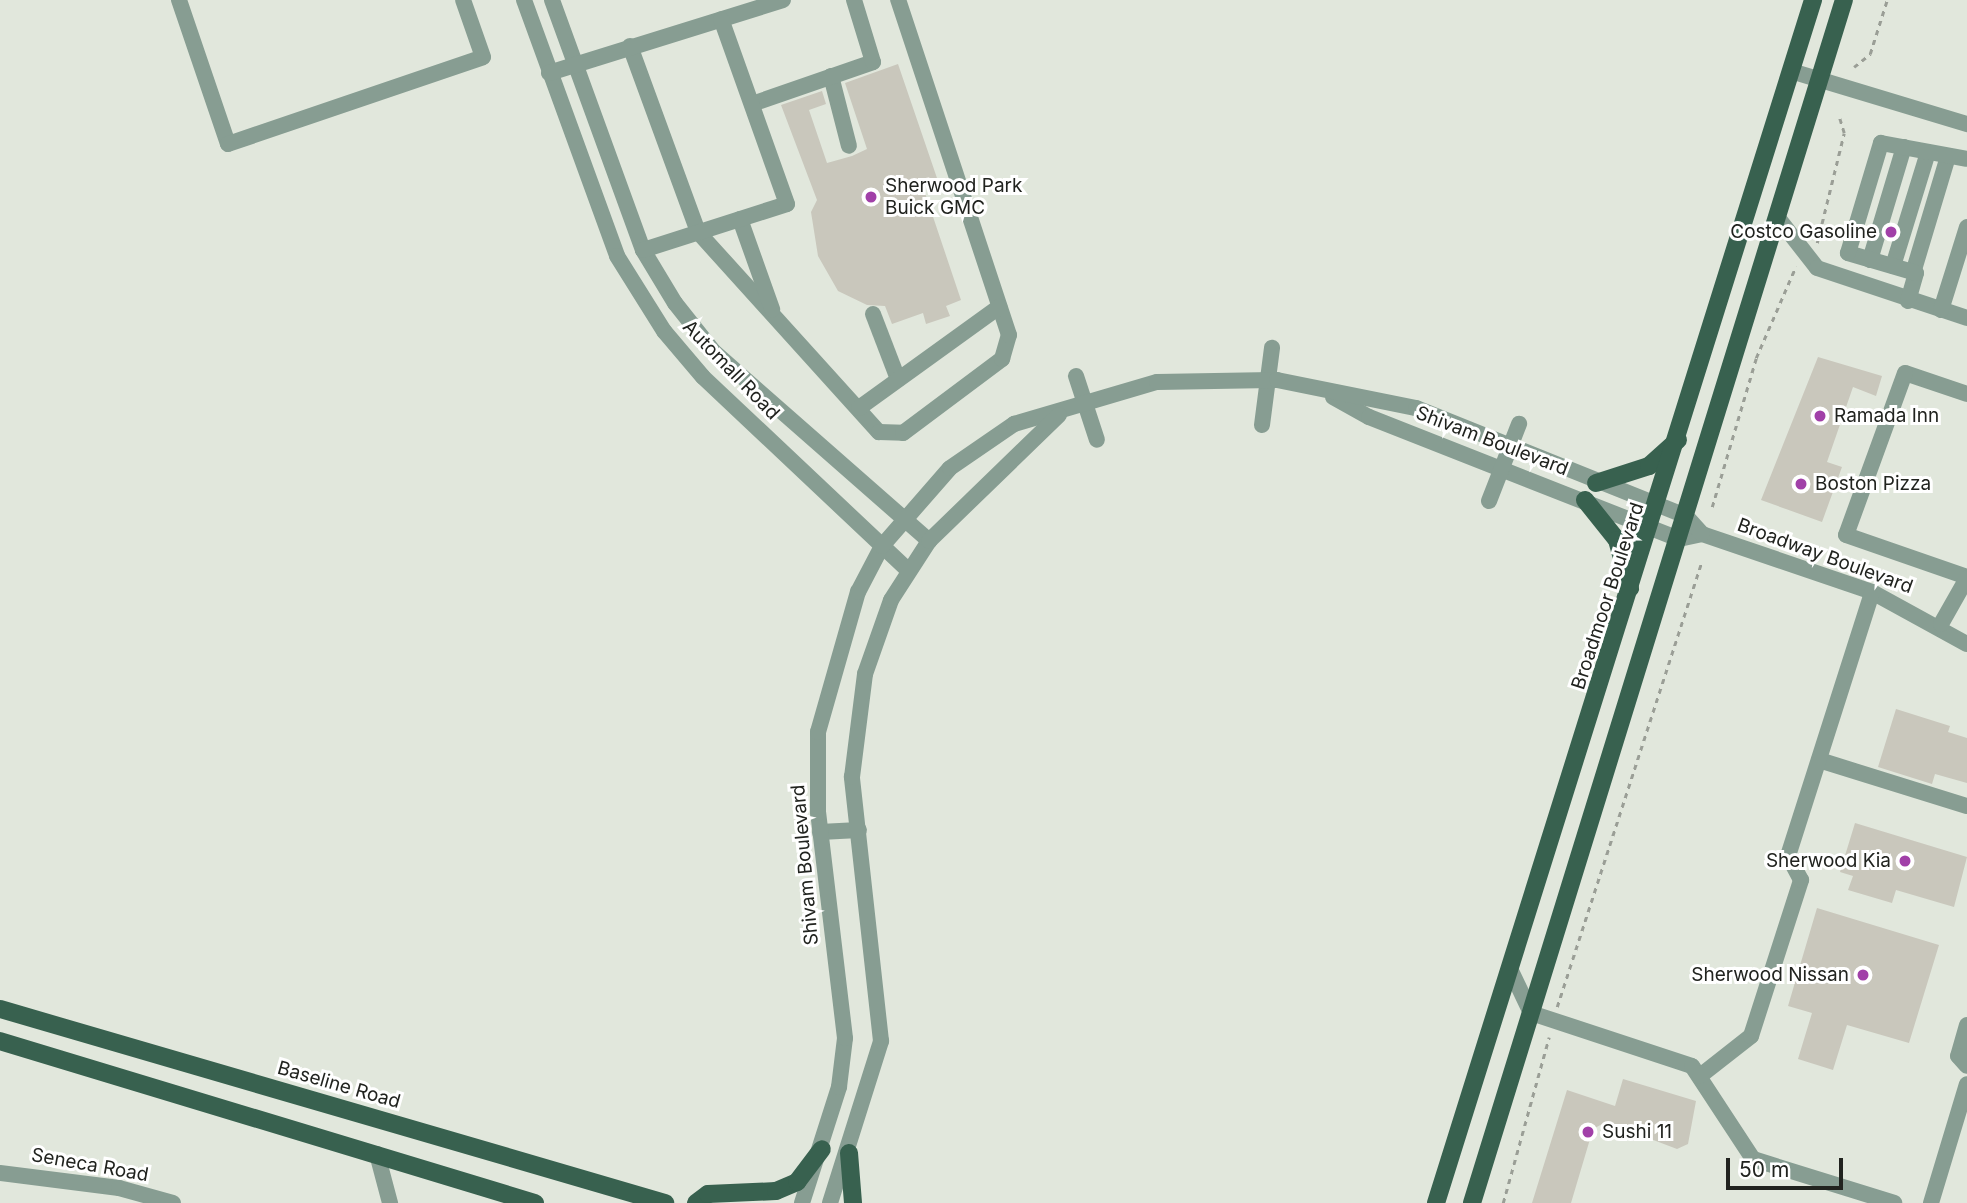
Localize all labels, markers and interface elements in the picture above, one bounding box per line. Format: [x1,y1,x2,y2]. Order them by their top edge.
place label: Sherwood Park Buick GMC [885,175,1022,219]
marker: Sherwood Park Buick GMC [863,189,879,205]
place label: Costco Gasoline [1730,221,1877,243]
marker: Costco Gasoline [1883,224,1899,240]
street label: Automall Road [678,316,784,424]
street label: Shivam Boulevard [1413,401,1571,481]
place label: Ramada Inn [1834,405,1939,427]
marker: Ramada Inn [1812,408,1828,424]
place label: Boston Pizza [1815,473,1931,495]
marker: Boston Pizza [1793,476,1809,492]
street label: Broadmoor Boulevard [1567,500,1649,692]
street label: Broadway Boulevard [1734,514,1916,598]
street label: Shivam Boulevard [787,784,823,946]
place label: Sherwood Kia [1766,850,1891,872]
marker: Sherwood Kia [1897,853,1913,869]
place label: Sherwood Nissan [1691,964,1849,986]
marker: Sherwood Nissan [1855,967,1871,983]
street label: Baseline Road [275,1057,403,1113]
place label: Sushi 11 [1602,1121,1672,1143]
marker: Sushi 11 [1580,1124,1596,1140]
street label: Seneca Road [30,1143,150,1187]
scale bar [1729,1144,1846,1188]
text: 50 m [1739,1157,1789,1182]

